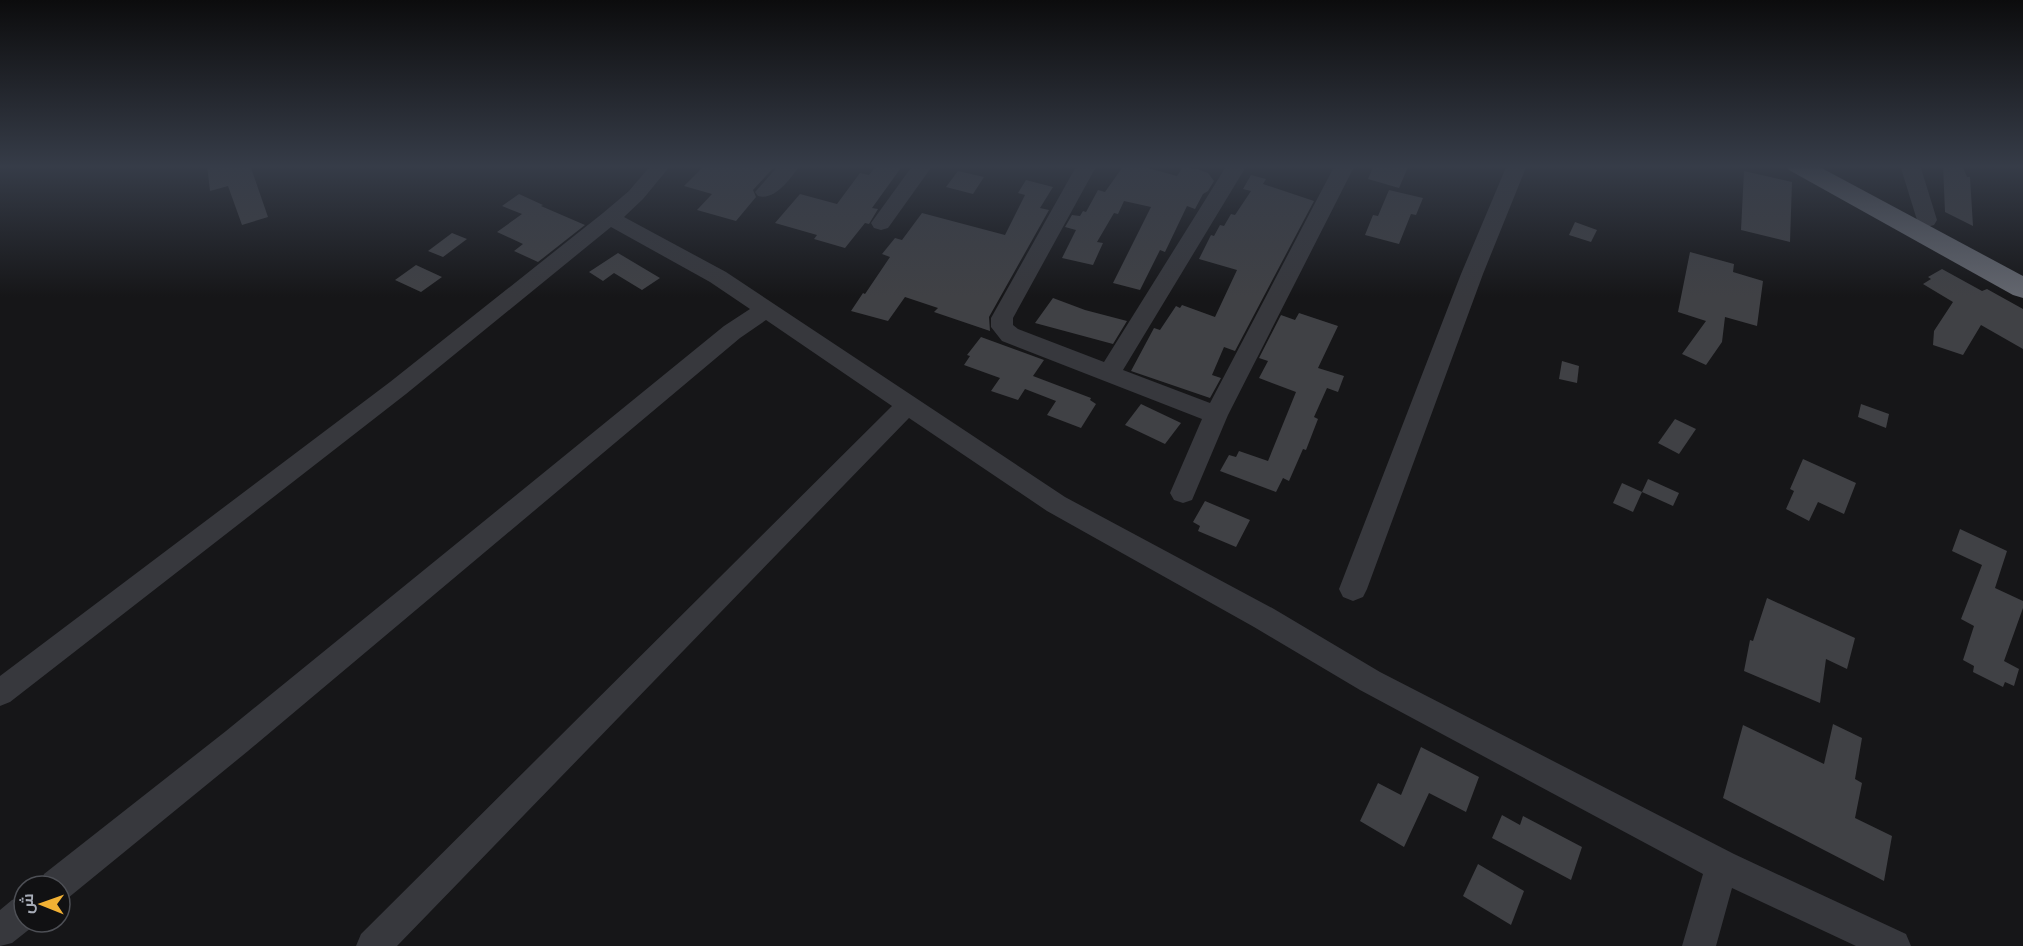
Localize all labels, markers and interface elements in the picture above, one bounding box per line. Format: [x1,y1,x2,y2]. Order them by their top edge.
north arrow [12,874,72,934]
text: ش [18,893,37,914]

